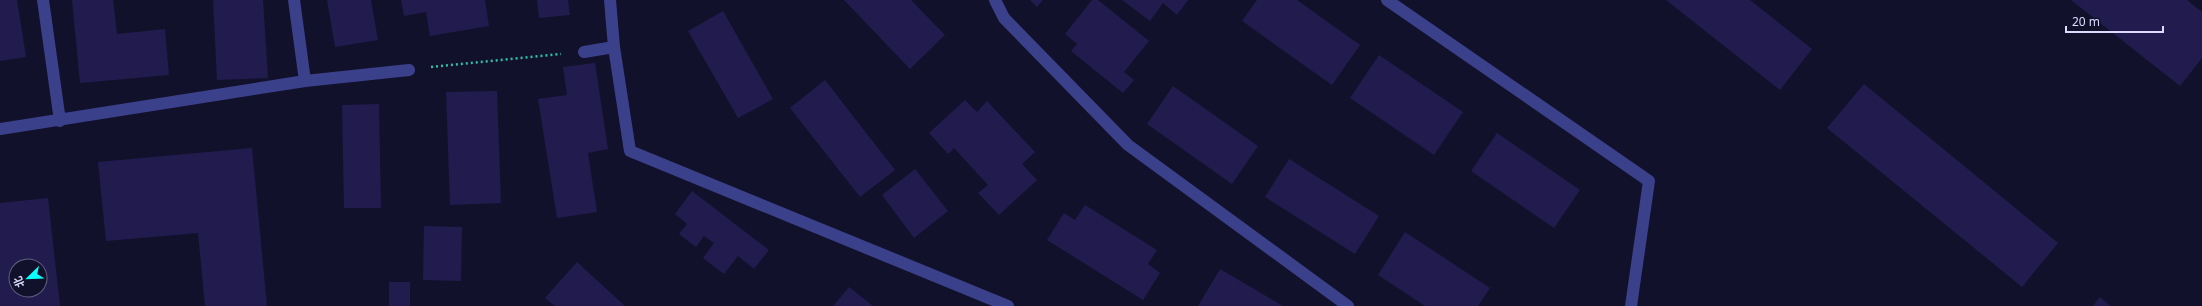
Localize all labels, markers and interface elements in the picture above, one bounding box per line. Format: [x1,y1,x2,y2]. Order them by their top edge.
scale bar [2066,8,2163,34]
text: 20 m [2072,13,2100,30]
north arrow [8,258,48,298]
text: 北 [9,274,27,290]

